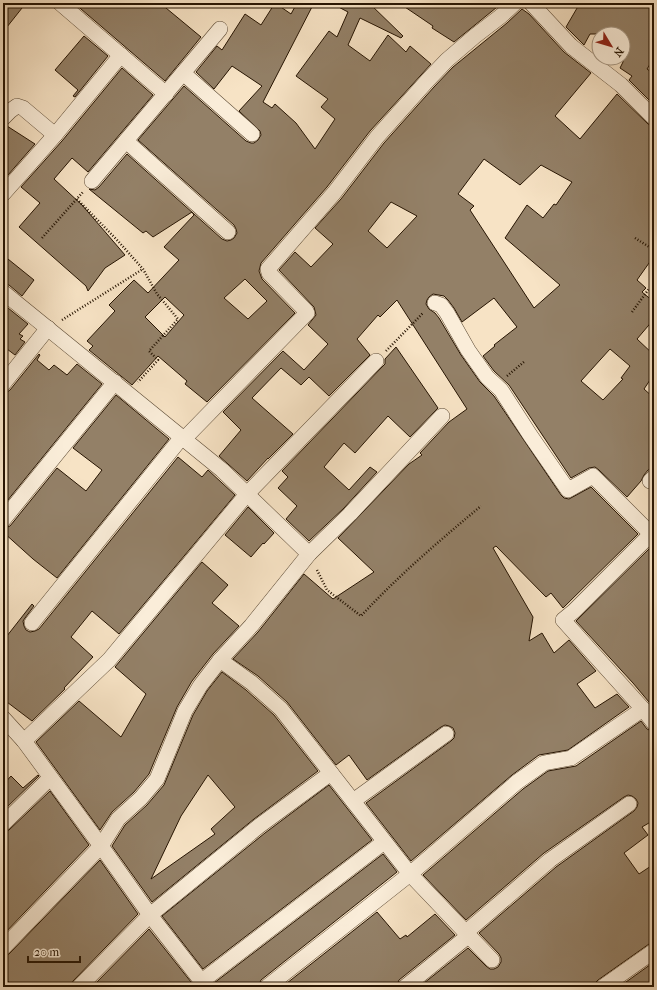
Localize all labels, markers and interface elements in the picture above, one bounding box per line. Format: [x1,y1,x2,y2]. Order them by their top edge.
north arrow [591,26,631,66]
text: N [610,45,626,60]
scale bar [28,938,80,964]
text: 20 m [34,945,59,959]

